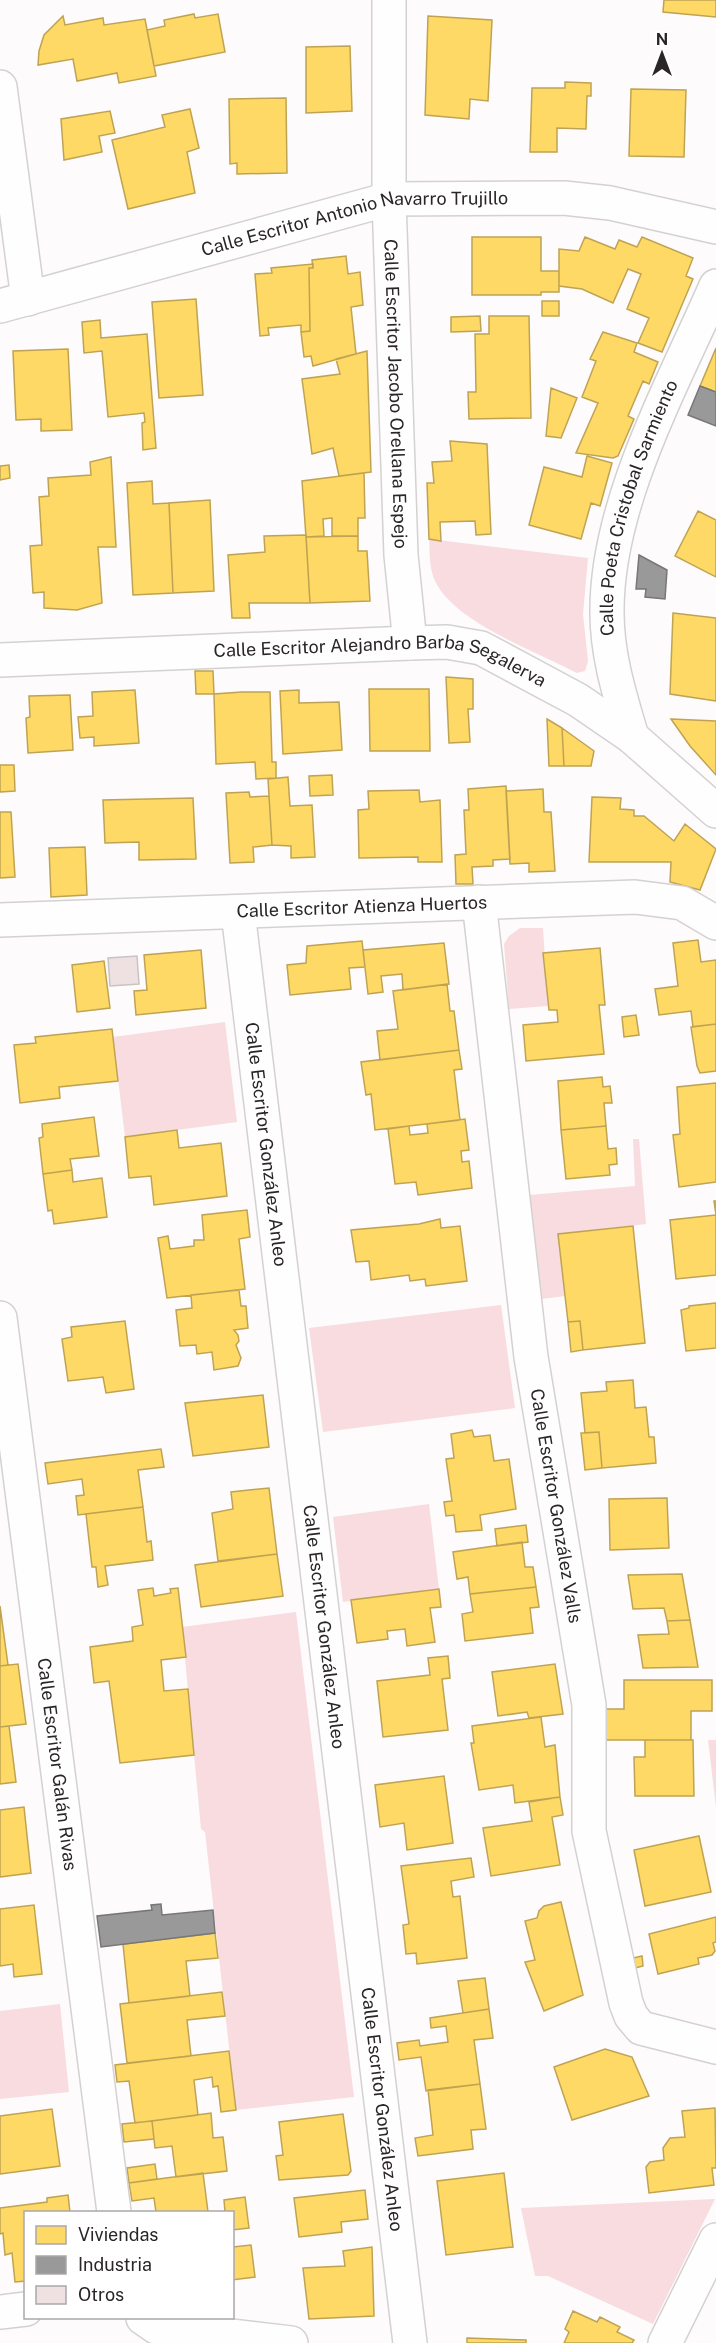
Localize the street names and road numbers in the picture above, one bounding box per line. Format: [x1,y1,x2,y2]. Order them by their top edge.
street label: Calle Escritor Antonio Navarro Trujillo [199,187,508,260]
street label: Calle Escritor Jacobo Orellana Espejo [380,239,412,549]
street label: Calle Poeta Cristobal Sarmiento [596,376,682,637]
street label: Calle Escritor Alejandro Barba Segalerva [213,631,550,691]
street label: Calle Escritor Atienza Huertos [236,891,487,921]
street label: Calle Escritor González Anleo [241,1021,292,1267]
street label: Calle Escritor González Valls [526,1387,586,1625]
street label: Calle Escritor González Anleo [299,1504,350,1750]
street label: Calle Escritor Galán Rivas [33,1657,81,1872]
street label: Calle Escritor González Anleo [357,1986,408,2233]

